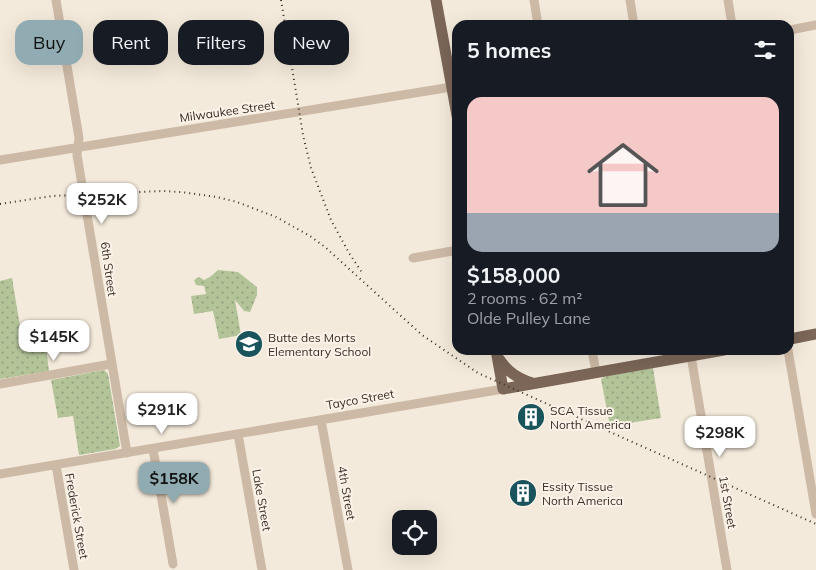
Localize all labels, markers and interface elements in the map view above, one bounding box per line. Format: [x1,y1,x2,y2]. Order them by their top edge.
chip: Buy [15,20,83,65]
chip: Rent [93,20,168,65]
chip: Filters [178,20,264,65]
chip: New [274,20,349,65]
icon: filters [751,36,779,64]
text: 5 homes [467,37,551,63]
street label: Milwaukee Street [179,97,275,125]
icon: home [578,130,668,220]
pin: $252K [67,182,137,225]
text: $252K [77,189,127,209]
street label: 6th Street [98,241,120,297]
text: $158,000 [467,262,560,288]
text: 2 rooms · 62 m² [467,288,582,308]
text: Olde Pulley Lane [467,308,590,328]
pin: $145K [19,320,89,362]
text: $145K [29,326,79,346]
school or university icon: Butte des Morts Elementary School [234,329,264,359]
place label: Butte des Morts Elementary School [268,330,371,359]
street label: Tayco Street [325,386,395,412]
pin: $291K [127,392,197,435]
text: $291K [137,399,187,419]
building icon: SCA Tissue North America [516,402,546,432]
place label: SCA Tissue North America [550,403,631,432]
pin: $298K [685,416,755,458]
text: $298K [695,422,745,442]
pin: $158K [139,462,209,504]
street label: 4th Street [335,465,359,521]
text: $158K [149,468,199,488]
street label: Lake Street [249,468,275,532]
street label: Frederick Street [62,472,92,560]
street label: 1st Street [716,474,740,530]
building icon: Essity Tissue North America [508,478,538,508]
place label: Essity Tissue North America [542,479,623,508]
map controls [392,510,437,555]
button: locate [392,510,437,555]

